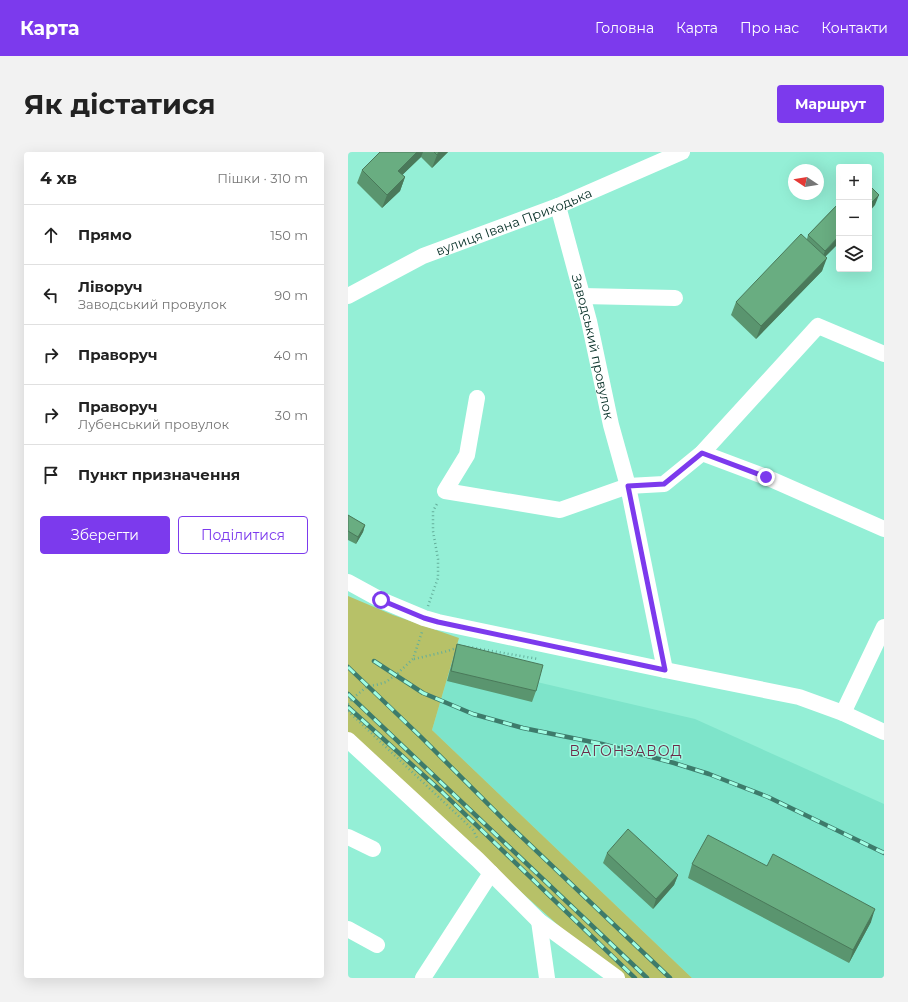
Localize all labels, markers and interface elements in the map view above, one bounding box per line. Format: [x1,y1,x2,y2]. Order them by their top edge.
text: Карта [20,17,80,40]
text: Головна [595,19,654,37]
text: Карта [676,19,718,37]
text: Про нас [740,19,799,37]
text: Контакти [821,19,888,37]
button: Маршрут [777,85,884,123]
text: Як дістатися [24,87,216,121]
north arrow [788,164,824,200]
map controls [836,164,872,272]
button: + [836,164,872,200]
text: 4 хв [40,168,77,188]
text: Пішки · 310 m [217,170,308,186]
street label: вулиця Івана Приходька [433,184,594,259]
button: − [836,200,872,236]
icon: ahead [40,224,62,246]
text: Прямо [78,225,132,244]
text: 150 m [270,227,308,243]
button: layers [836,236,872,272]
street label: Заводський провулок [569,272,618,421]
text: Ліворуч [78,277,143,296]
icon: left [40,284,62,306]
text: 90 m [274,287,308,303]
text: Заводський провулок [78,296,227,312]
icon: right [40,344,62,366]
text: Праворуч [78,345,158,364]
text: 40 m [274,347,308,363]
text: Праворуч [78,397,158,416]
icon: right [40,404,62,426]
text: 30 m [275,407,308,423]
text: Лубенський провулок [78,416,229,432]
icon: arrive [40,464,62,486]
text: Пункт призначення [78,465,240,484]
route end [757,468,775,486]
button: Зберегти [40,516,170,554]
button: Поділитися [178,516,308,554]
route start [372,591,390,609]
district label: ВАГОНЗАВОД [569,742,683,760]

